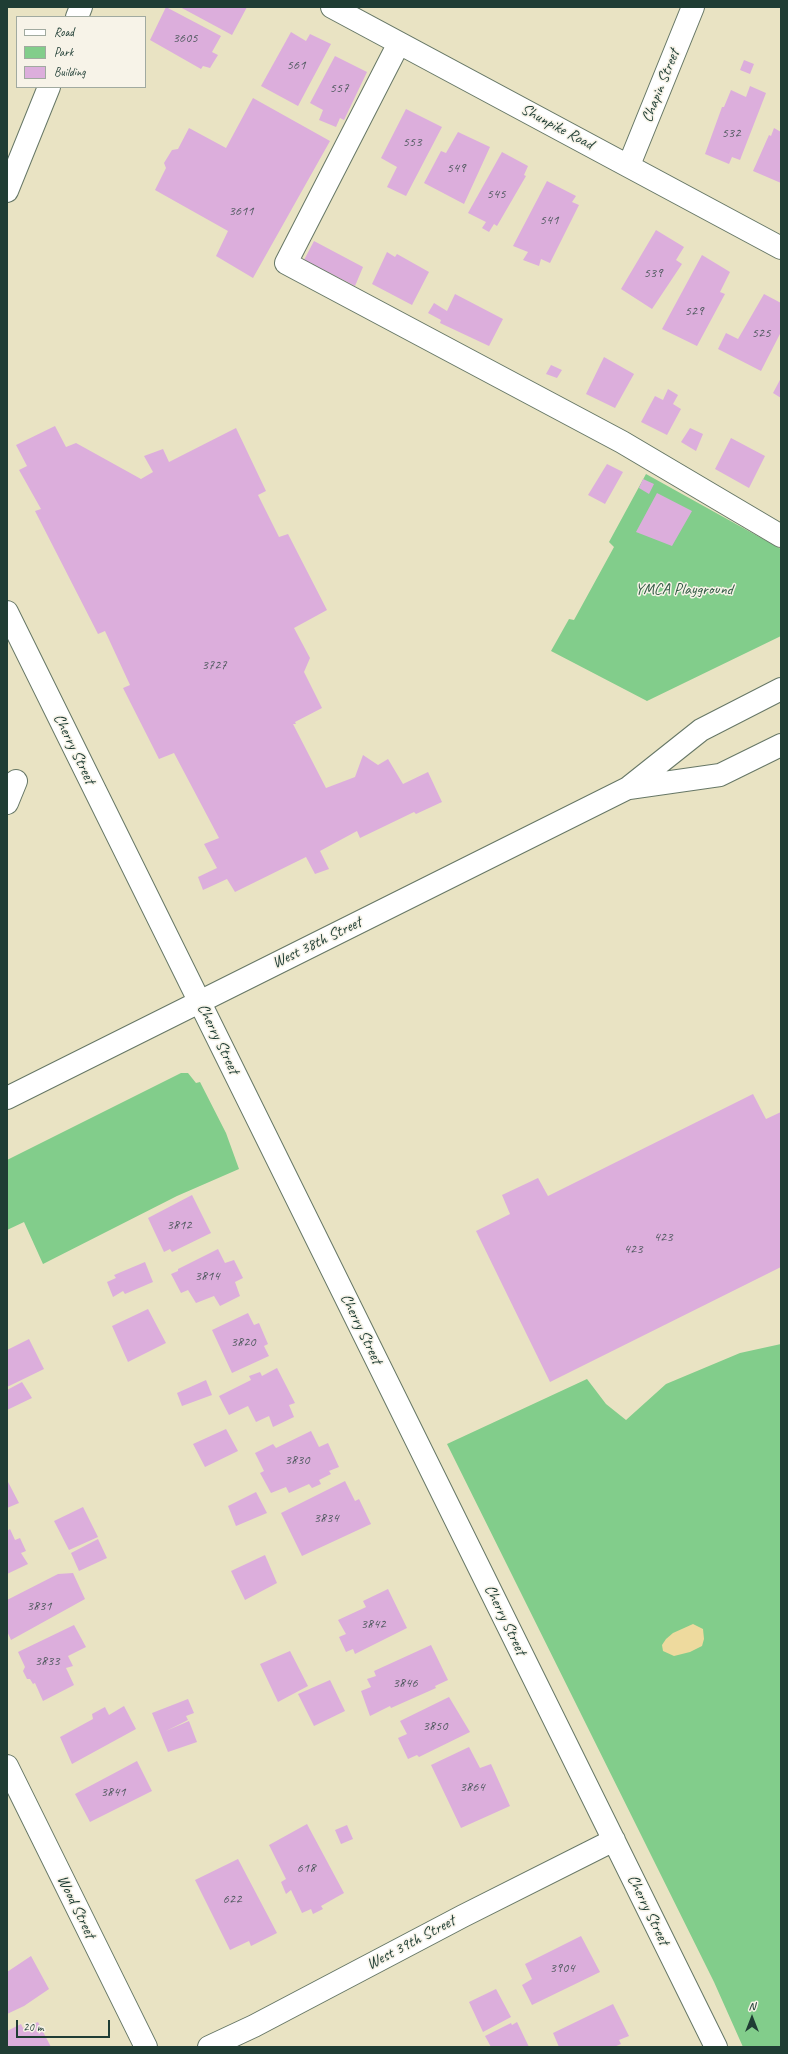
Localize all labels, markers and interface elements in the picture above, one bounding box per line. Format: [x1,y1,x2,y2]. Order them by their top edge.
legend [16,16,146,88]
text: Road [54,24,74,40]
house number: 3605 [172,30,198,46]
text: Park [54,44,73,60]
street label: Chapin Street [638,47,684,125]
house number: 561 [287,57,305,73]
text: Building [54,64,86,80]
house number: 557 [330,80,348,96]
street label: Shunpike Road [517,100,597,154]
house number: 532 [722,125,740,141]
house number: 553 [403,134,421,150]
house number: 549 [447,160,465,176]
house number: 545 [487,186,505,202]
house number: 3611 [228,203,254,219]
house number: 541 [540,212,558,228]
house number: 539 [644,265,662,281]
house number: 529 [685,303,703,319]
house number: 525 [752,325,770,341]
park label: YMCA Playground [635,580,733,600]
house number: 3727 [201,657,227,673]
street label: Cherry Street [49,711,99,787]
street label: West 38th Street [269,913,365,973]
street label: Cherry Street [193,1001,243,1077]
house number: 3812 [166,1217,192,1233]
house number: 423 [654,1229,672,1245]
house number: 423 [624,1241,642,1257]
house number: 3814 [194,1268,220,1284]
street label: Cherry Street [336,1291,386,1367]
house number: 3820 [230,1334,256,1350]
house number: 3830 [284,1452,310,1468]
house number: 3834 [313,1510,339,1526]
street label: Cherry Street [480,1582,530,1658]
house number: 3831 [26,1598,52,1614]
house number: 3842 [360,1616,386,1632]
house number: 3833 [34,1653,60,1669]
house number: 3846 [392,1675,418,1691]
house number: 3850 [422,1718,448,1734]
house number: 3864 [459,1779,485,1795]
house number: 3841 [100,1784,126,1800]
house number: 618 [297,1860,315,1876]
street label: Wood Street [53,1872,99,1942]
street label: Cherry Street [623,1872,673,1948]
house number: 622 [223,1891,241,1907]
street label: West 39th Street [364,1912,458,1974]
house number: 3904 [549,1960,575,1976]
north arrow [732,1998,772,2038]
text: N [749,1999,755,2013]
scale bar [18,2012,112,2038]
text: 20 m [23,2019,43,2035]

